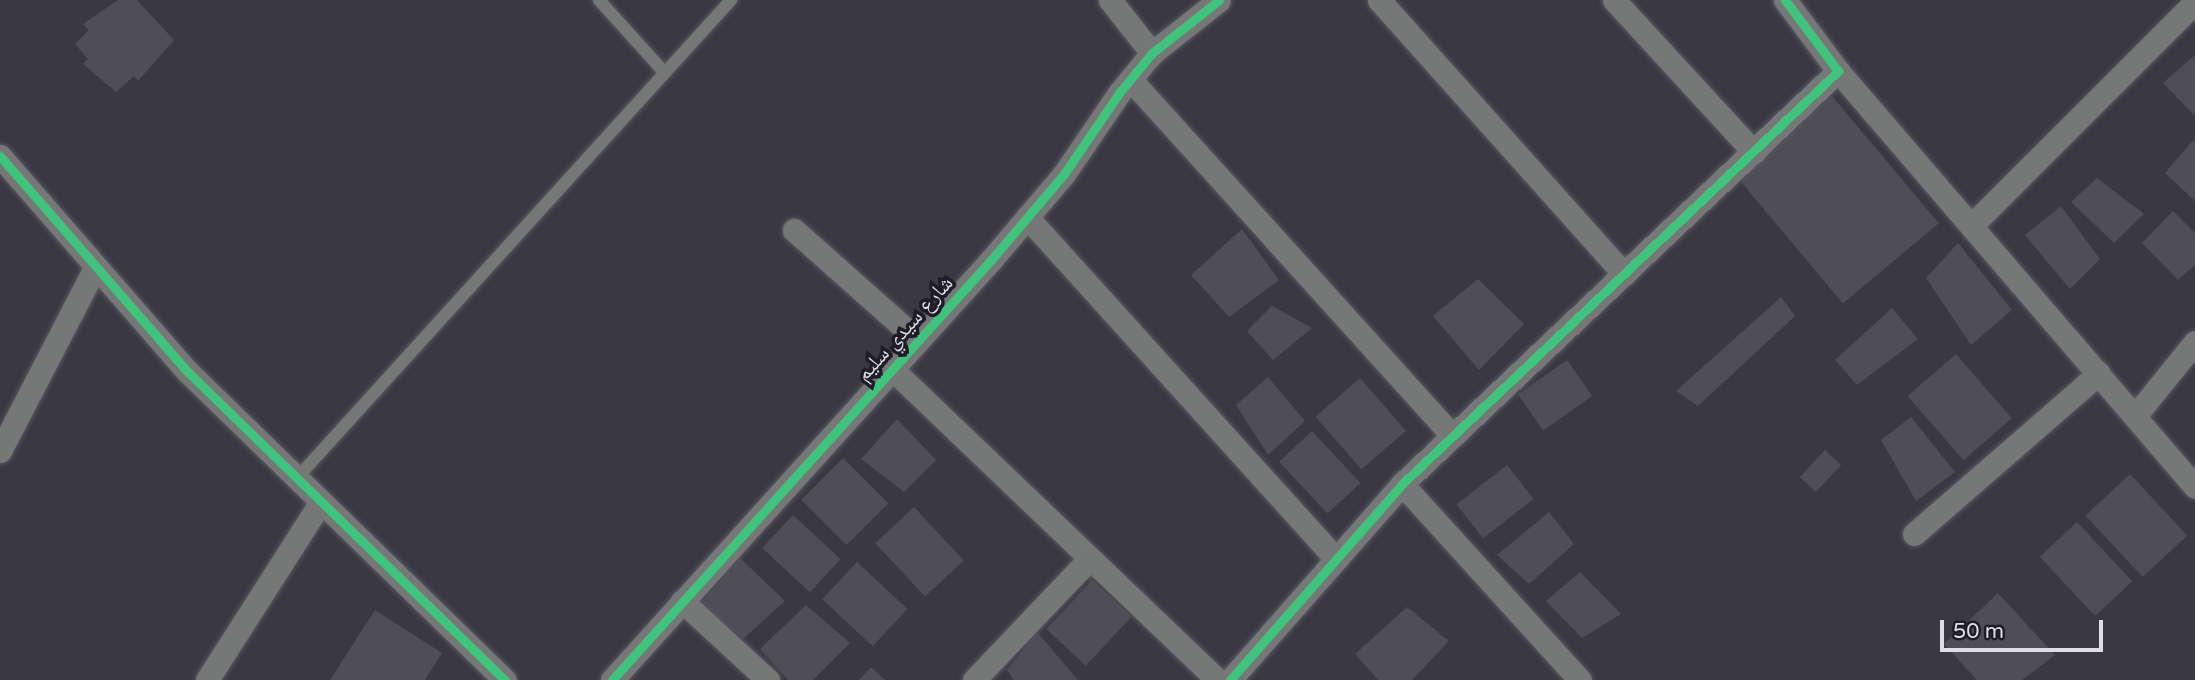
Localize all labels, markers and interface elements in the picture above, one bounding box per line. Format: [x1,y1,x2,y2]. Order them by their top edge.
street label: شارع سيدي سليم [851,271,959,387]
scale bar [1943,606,2106,650]
text: 50 m [1953,619,2004,644]

